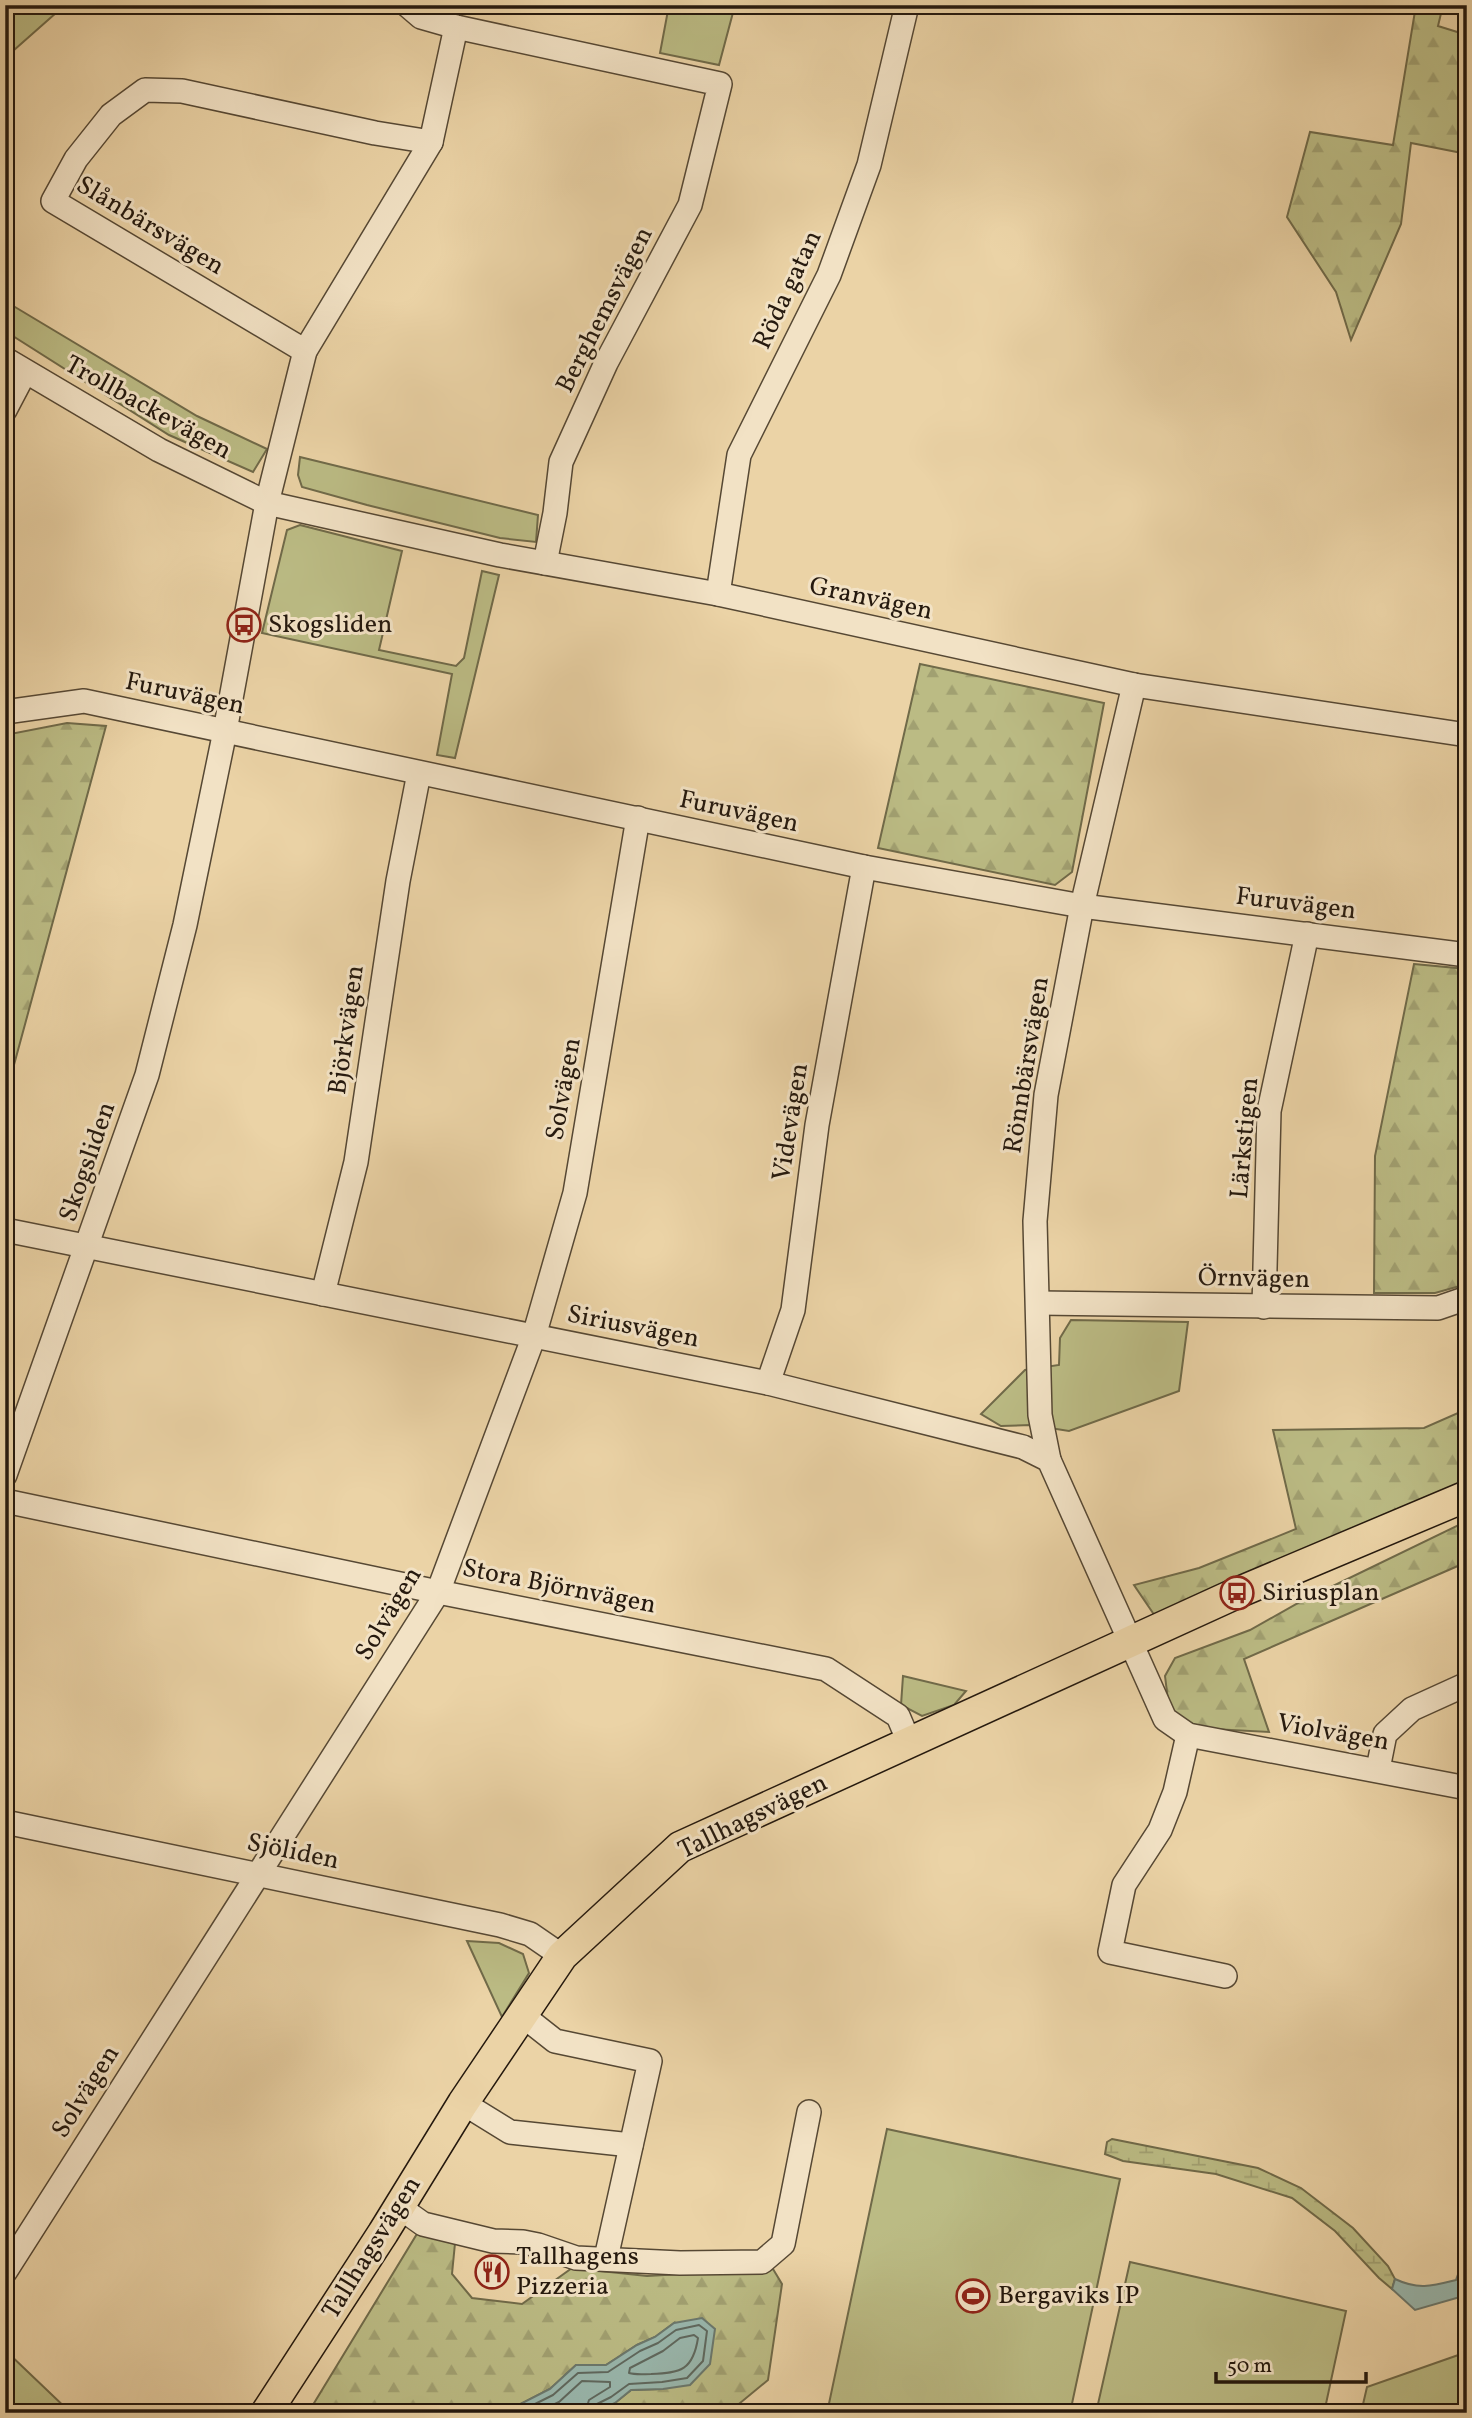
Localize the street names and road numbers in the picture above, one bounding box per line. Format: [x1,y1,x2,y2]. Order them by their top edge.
street label: Slånbärsvägen [69,168,231,284]
street label: Berghemsvägen [548,221,662,399]
street label: Röda gatan [745,225,831,355]
street label: Trollbackevägen [58,347,238,469]
street label: Granvägen [806,568,936,630]
street label: Furuvägen [122,664,248,724]
street label: Furuvägen [676,782,802,842]
street label: Furuvägen [1234,879,1358,929]
street label: Björkvägen [320,963,374,1097]
street label: Rönnbärsvägen [995,974,1059,1156]
street label: Solvägen [537,1035,591,1143]
street label: Videvägen [764,1060,818,1184]
street label: Lärkstigen [1222,1076,1268,1200]
street label: Skogsliden [51,1097,125,1227]
street label: Örnvägen [1198,1260,1310,1298]
street label: Siriusvägen [564,1297,702,1357]
street label: Stora Björnvägen [459,1551,659,1623]
street label: Solvägen [347,1560,431,1668]
street label: Violvägen [1274,1705,1392,1761]
street label: Tallhagsvägen [672,1765,834,1869]
street label: Sjöliden [244,1825,342,1879]
street label: Solvägen [43,2039,129,2145]
street label: Tallhagsvägen [314,2170,430,2326]

